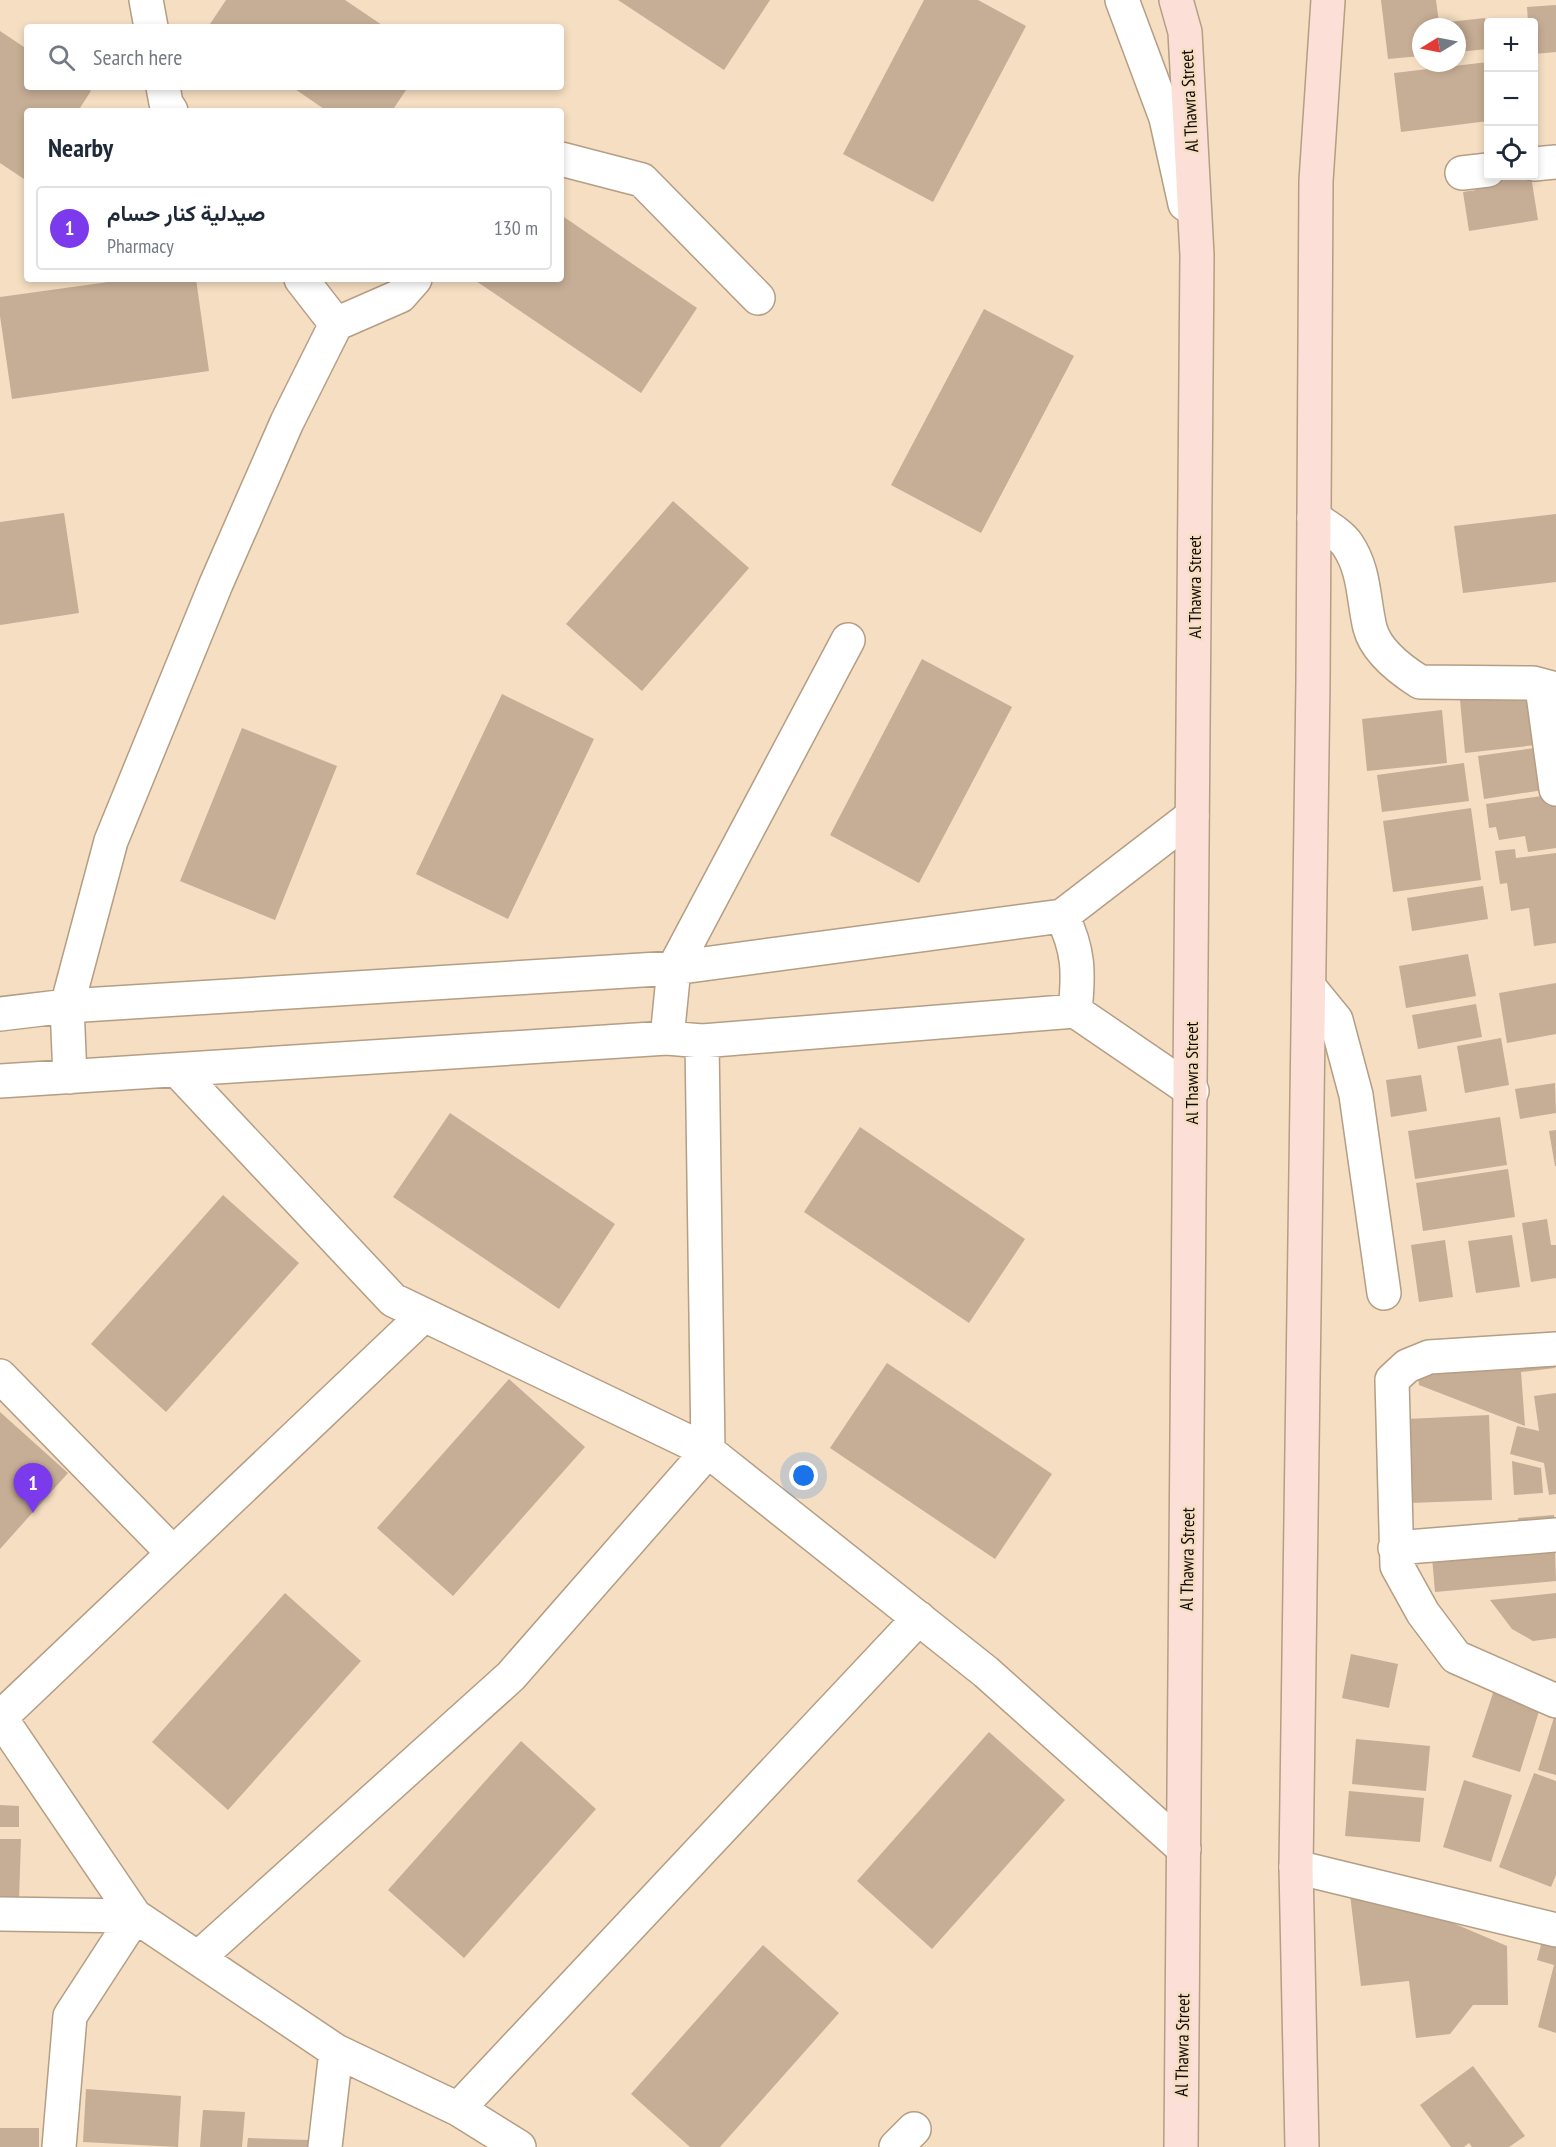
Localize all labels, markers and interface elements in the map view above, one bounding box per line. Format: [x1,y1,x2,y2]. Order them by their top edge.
north arrow [1412,18,1466,72]
map controls [1484,18,1538,180]
button: + [1484,18,1538,72]
search box [24,24,564,90]
icon: search [45,41,78,74]
text: Search here [93,43,182,71]
street label: Al Thawra Street [1175,49,1203,153]
button: − [1484,72,1538,126]
button: locate [1484,126,1538,180]
text: Nearby [48,131,113,164]
text: صيدلية كنار حسام [107,199,265,227]
text: 1 [65,215,74,241]
text: 130 m [494,215,538,241]
text: Pharmacy [107,233,174,259]
street label: Al Thawra Street [1183,535,1206,639]
street label: Al Thawra Street [1180,1021,1203,1125]
your location [789,1461,818,1490]
pin: 1 [14,1464,52,1513]
street label: Al Thawra Street [1175,1507,1199,1611]
street label: Al Thawra Street [1170,1993,1194,2097]

